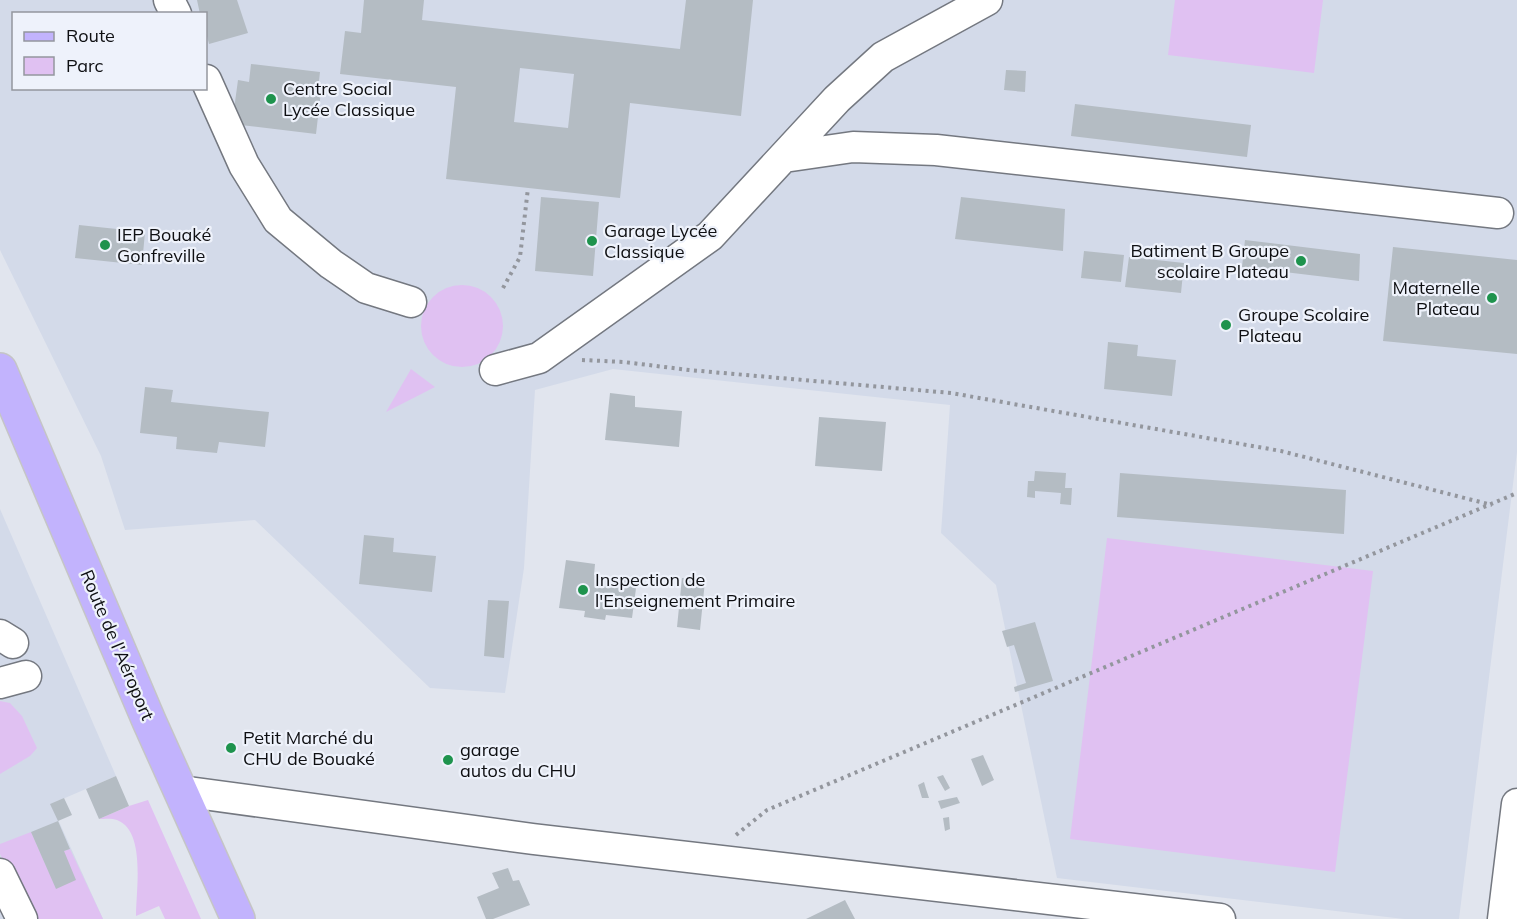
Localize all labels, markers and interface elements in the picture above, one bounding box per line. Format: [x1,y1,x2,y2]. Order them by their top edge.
legend [12,12,207,90]
text: Route [66,24,115,47]
text: Parc [66,54,104,77]
place label: Centre Social Lycée Classique [283,77,415,121]
marker: Centre Social Lycée Classique [264,92,278,106]
place label: Garage Lycée Classique [604,219,717,263]
place label: IEP Bouaké Gonfreville [117,223,211,267]
marker: Garage Lycée Classique [585,234,599,248]
marker: IEP Bouaké Gonfreville [98,238,112,252]
place label: Batiment B Groupe scolaire Plateau [1130,239,1289,283]
marker: Batiment B Groupe scolaire Plateau [1294,254,1308,268]
place label: Maternelle Plateau [1393,276,1480,320]
marker: Maternelle Plateau [1485,291,1499,305]
place label: Groupe Scolaire Plateau [1238,303,1369,347]
marker: Groupe Scolaire Plateau [1219,318,1233,332]
street label: Route de l'Aéroport [75,566,160,723]
place label: Inspection de l'Enseignement Primaire [595,568,795,612]
marker: Inspection de l'Enseignement Primaire [576,583,590,597]
place label: Petit Marché du CHU de Bouaké [243,726,375,770]
place label: garage autos du CHU [460,738,576,782]
marker: Petit Marché du CHU de Bouaké [224,741,238,755]
marker: garage autos du CHU [441,753,455,767]

